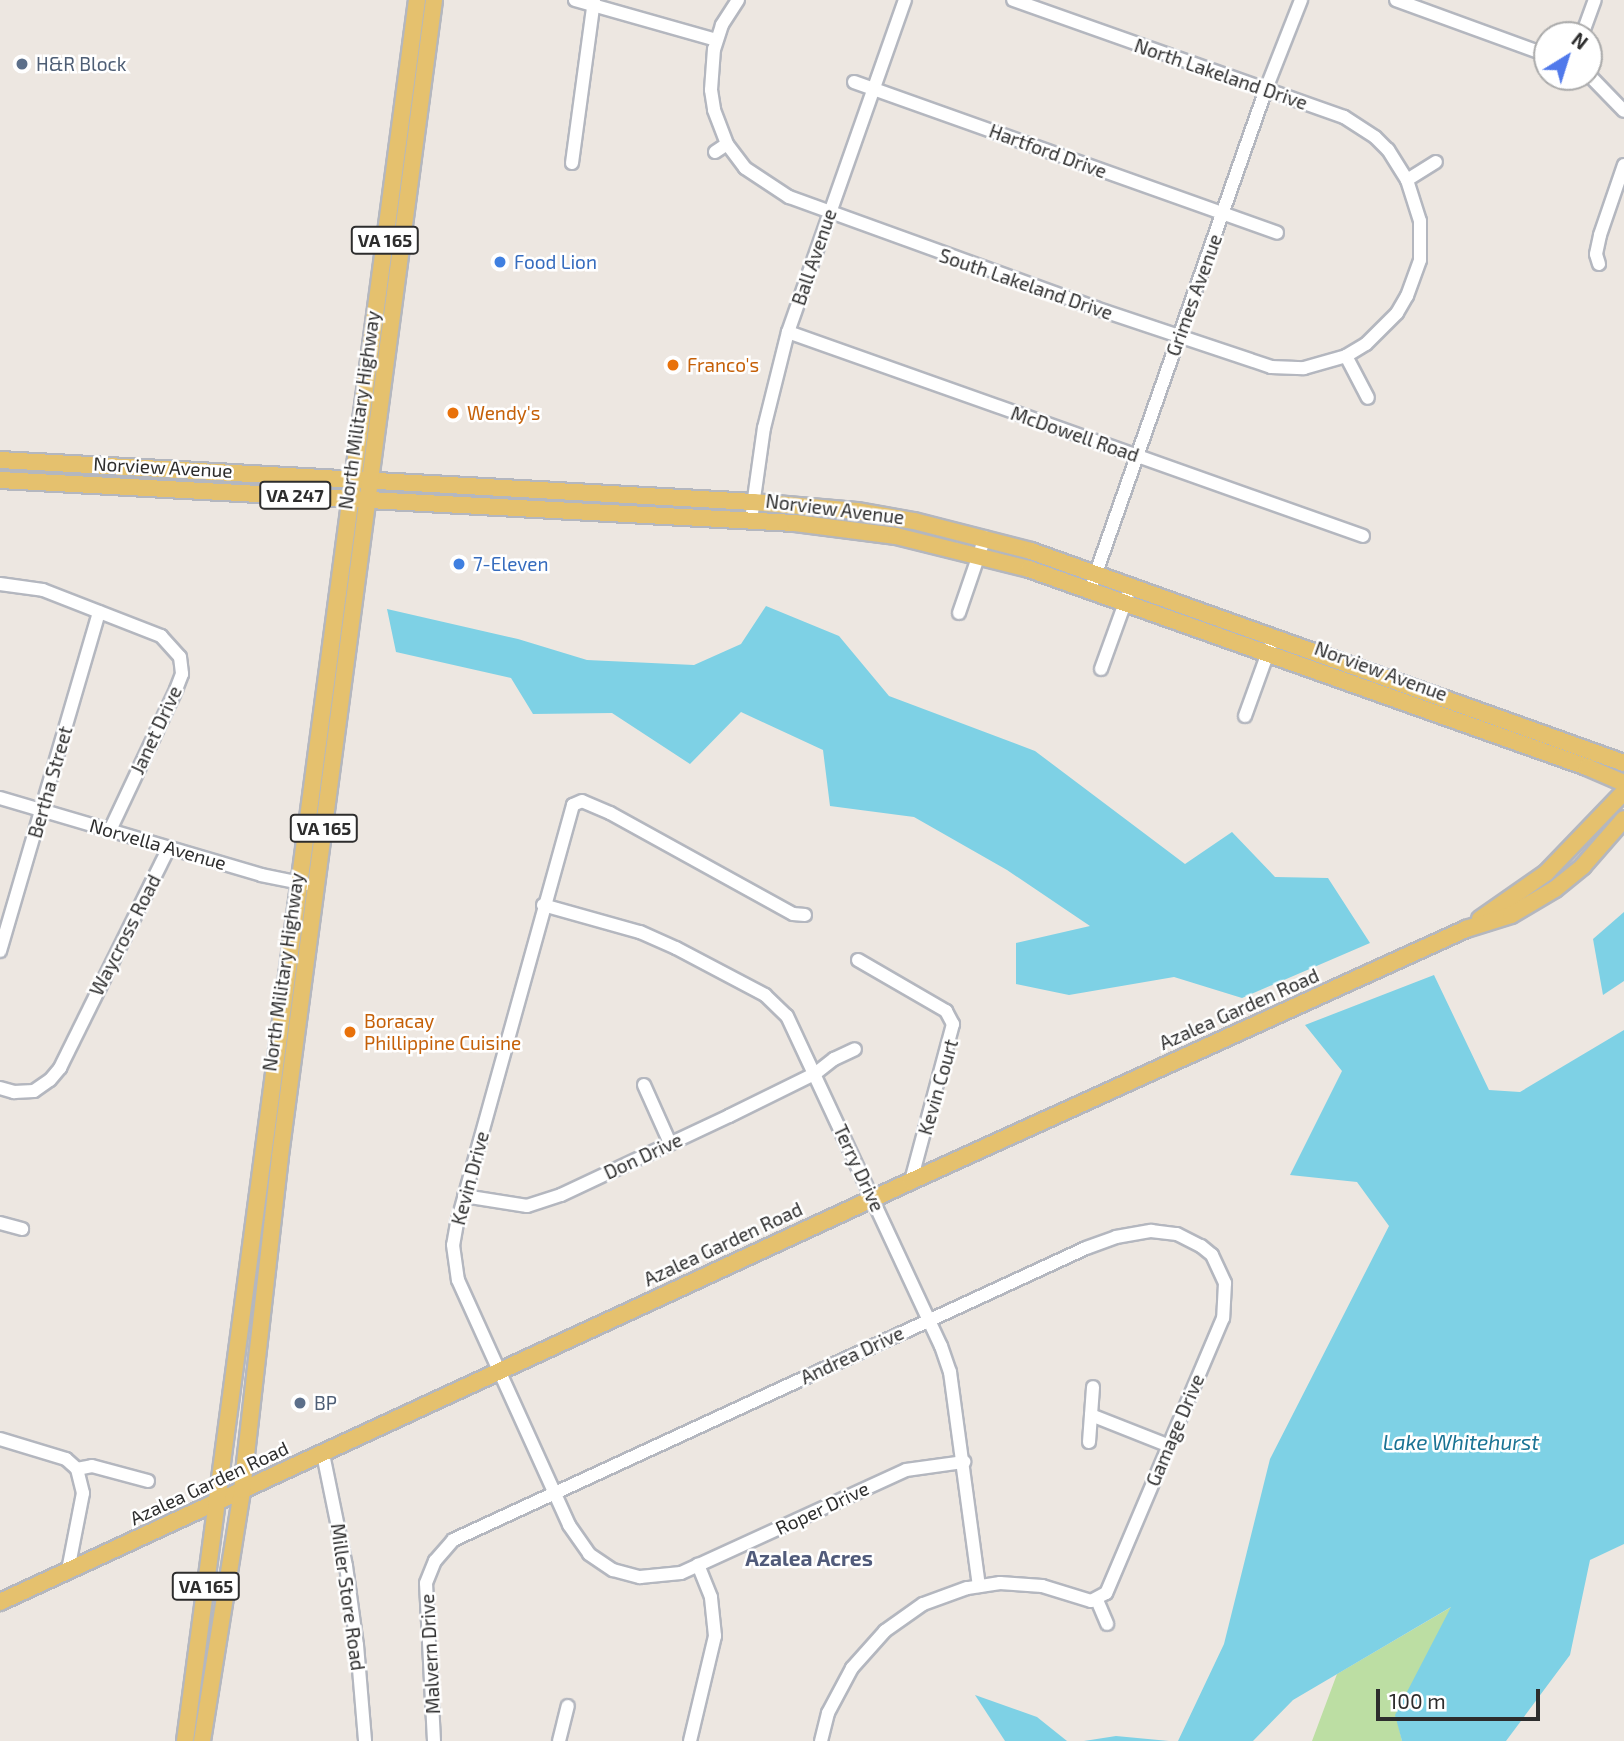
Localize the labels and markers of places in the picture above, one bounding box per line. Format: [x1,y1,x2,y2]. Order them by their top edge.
place label: H&R Block [36,53,127,75]
marker: H&R Block [14,56,30,72]
place label: Food Lion [514,251,597,273]
marker: Food Lion [492,254,508,270]
place label: Franco's [687,354,759,376]
marker: Franco's [665,357,681,373]
place label: Wendy's [467,402,540,424]
marker: Wendy's [445,405,461,421]
place label: 7-Eleven [473,553,548,575]
marker: 7-Eleven [451,556,467,572]
place label: Boracay Phillippine Cuisine [364,1010,521,1054]
marker: Boracay Phillippine Cuisine [342,1024,358,1040]
place label: BP [314,1392,337,1414]
marker: BP [292,1395,308,1411]

